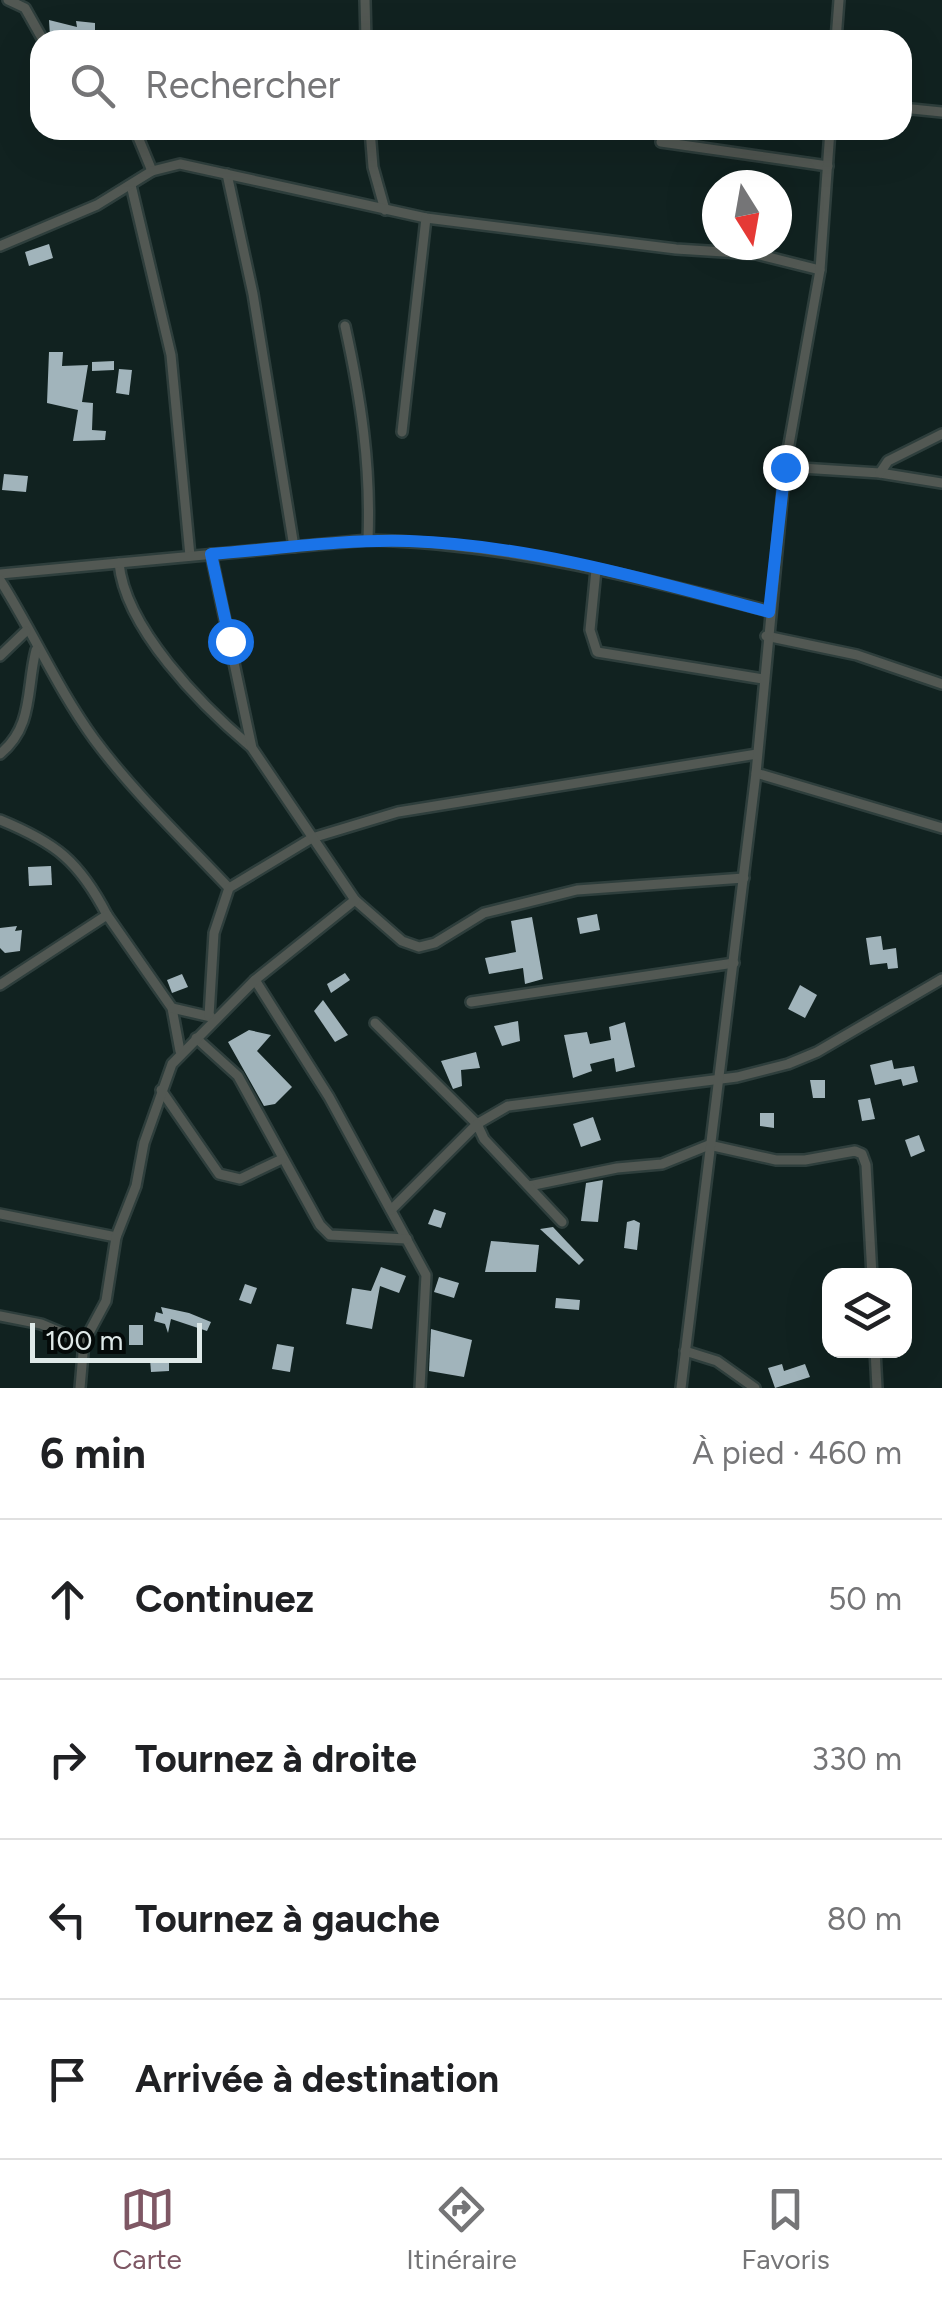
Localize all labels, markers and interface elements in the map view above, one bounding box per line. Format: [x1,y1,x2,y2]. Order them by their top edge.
search box [30,30,912,140]
icon: search [65,58,120,113]
text: Rechercher [145,62,340,108]
north arrow [702,170,792,260]
route end [763,445,809,491]
route start [208,619,254,665]
map controls [822,1268,912,1358]
button: layers [822,1268,912,1358]
scale bar [30,1318,202,1362]
text: 100 m [45,1323,123,1357]
text: 6 min [40,1428,146,1479]
text: À pied · 460 m [692,1434,902,1472]
icon: ahead [40,1572,95,1627]
text: Continuez [135,1576,314,1622]
text: 50 m [828,1580,902,1618]
icon: right [40,1732,95,1787]
text: Tournez à droite [135,1736,417,1782]
text: 330 m [812,1740,902,1778]
icon: left [40,1892,95,1947]
text: Tournez à gauche [135,1896,440,1942]
text: 80 m [827,1900,902,1938]
icon: arrive [40,2052,95,2107]
text: Arrivée à destination [135,2056,499,2102]
tab: Carte [112,2182,182,2276]
tab: Itinéraire [406,2182,517,2276]
tab: Favoris [741,2182,830,2276]

